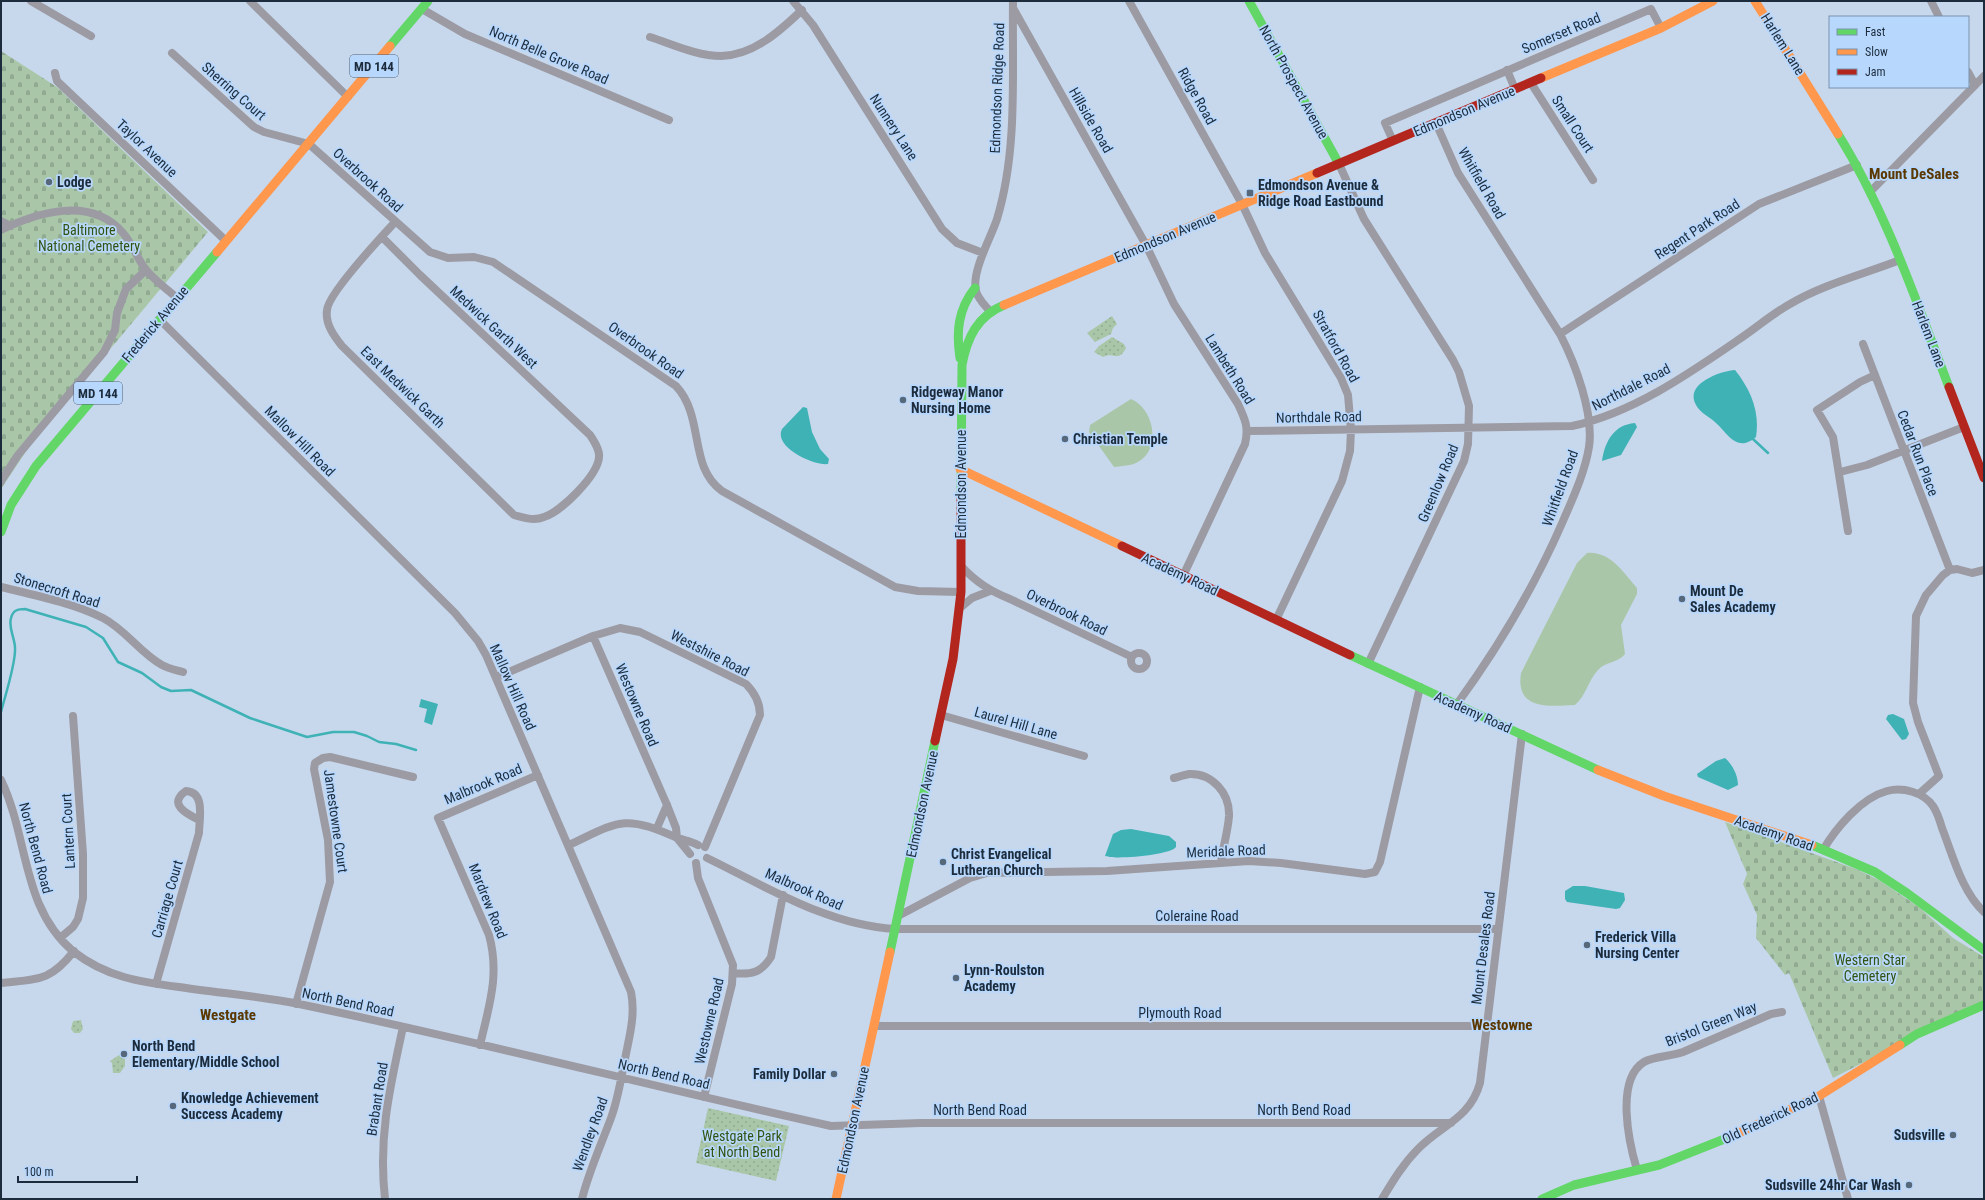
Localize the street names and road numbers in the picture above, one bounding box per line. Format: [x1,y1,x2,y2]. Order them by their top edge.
street label: Somerset Road [1519,9,1603,57]
street label: Harlem Lane [1758,10,1809,78]
street label: Edmondson Ridge Road [987,22,1007,154]
street label: North Prospect Avenue [1256,22,1332,142]
street label: North Belle Grove Road [487,23,611,87]
road number: MD 144 [350,55,398,77]
street label: Sherring Court [199,59,269,123]
street label: Ridge Road [1175,65,1219,127]
street label: Edmondson Avenue [1411,82,1518,140]
street label: Hillside Road [1066,84,1116,156]
street label: Nunnery Lane [867,91,922,163]
street label: Small Court [1549,93,1597,155]
street label: Taylor Avenue [113,116,181,180]
street label: Whitfield Road [1455,144,1509,222]
street label: Overbrook Road [330,145,406,215]
street label: Regent Park Road [1652,196,1742,262]
street label: Edmondson Avenue [1112,208,1219,266]
street label: Frederick Avenue [118,282,192,365]
street label: Medwick Garth West [447,282,541,372]
street label: Harlem Lane [1909,299,1949,370]
street label: Stratford Road [1310,307,1362,385]
street label: Overbrook Road [605,318,687,382]
street label: Lambeth Road [1202,331,1258,407]
street label: East Medwick Garth [358,343,448,431]
street label: Northdale Road [1589,360,1673,414]
road number: MD 144 [74,382,122,404]
street label: Mallow Hill Road [262,403,338,479]
street label: Northdale Road [1276,408,1362,426]
street label: Cedar Run Place [1894,408,1942,499]
street label: Edmondson Avenue [953,429,969,538]
street label: Greenlow Road [1414,442,1462,524]
street label: Whitfield Road [1539,448,1581,528]
street label: Academy Road [1139,549,1221,599]
street label: Stonecroft Road [12,569,102,611]
street label: Overbrook Road [1024,586,1110,638]
street label: Westshire Road [668,626,752,680]
street label: Mallow Hill Road [487,641,539,733]
street label: Westowne Road [612,661,662,749]
street label: Academy Road [1432,688,1514,736]
street label: Laurel Hill Lane [973,704,1060,743]
street label: Edmondson Avenue [903,749,941,859]
street label: Malbrook Road [442,760,524,808]
street label: Jamestowne Court [321,768,351,874]
street label: Lantern Court [58,793,78,869]
street label: North Bend Road [16,801,56,895]
street label: Academy Road [1732,812,1816,854]
street label: Meridale Road [1186,842,1266,860]
street label: Carriage Court [148,858,186,940]
street label: Mardrew Road [466,861,510,941]
street label: Malbrook Road [763,865,845,913]
street label: Mount Desales Road [1468,891,1498,1005]
street label: Coleraine Road [1155,908,1239,924]
street label: Westowne Road [691,976,727,1066]
street label: North Bend Road [301,984,395,1020]
street label: Bristol Green Way [1663,998,1759,1050]
street label: Plymouth Road [1138,1005,1222,1021]
street label: North Bend Road [617,1056,711,1092]
street label: Brabant Road [363,1061,391,1137]
street label: Edmondson Avenue [834,1065,872,1175]
street label: Old Frederick Road [1719,1089,1821,1147]
street label: Wendley Road [569,1095,611,1173]
street label: North Bend Road [933,1102,1027,1118]
street label: North Bend Road [1257,1102,1351,1118]

